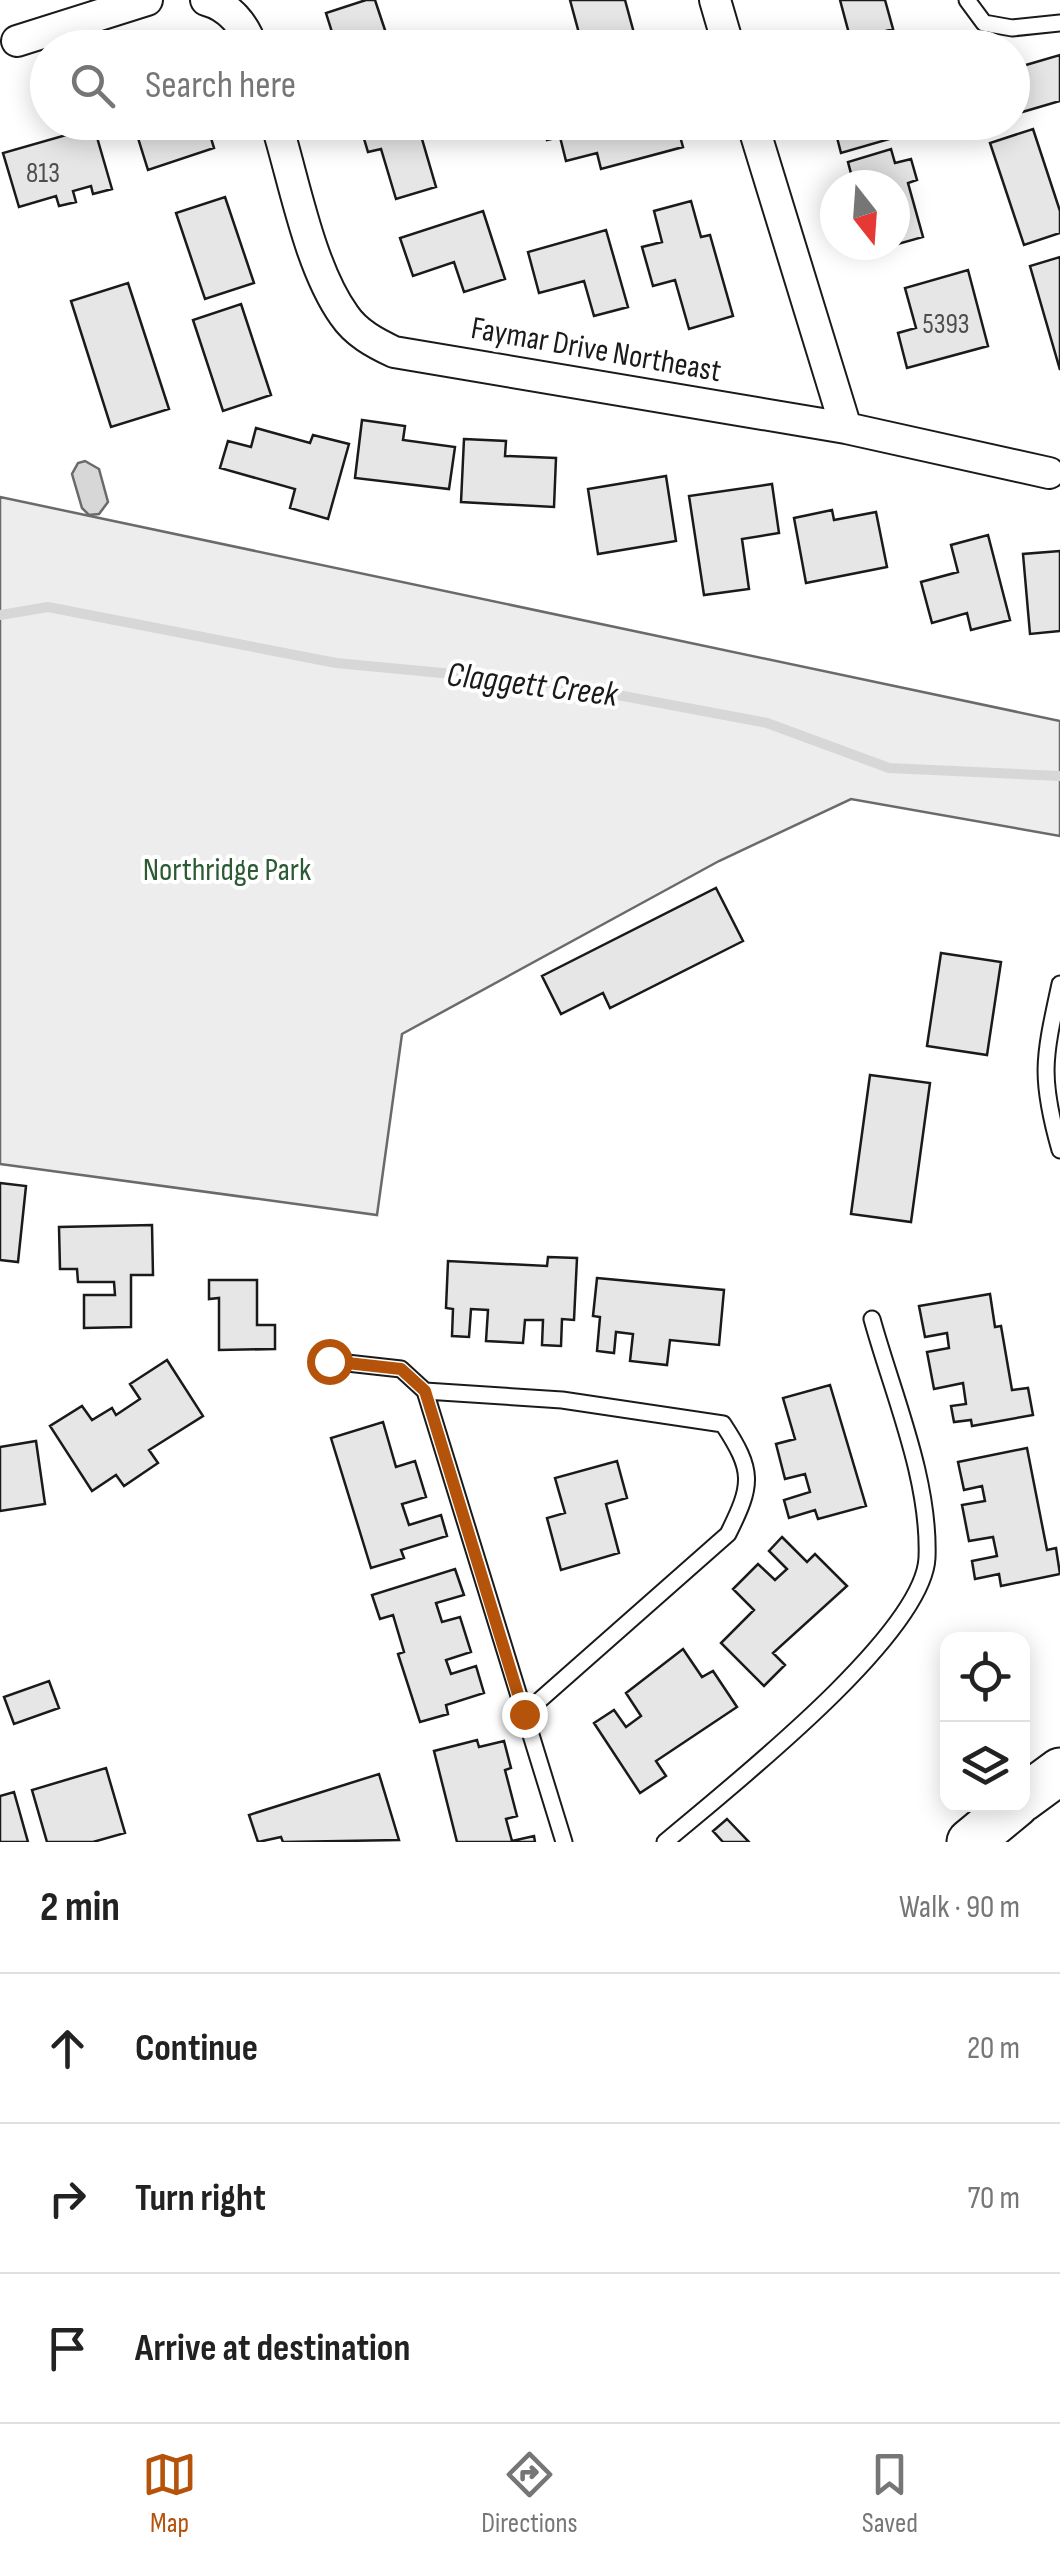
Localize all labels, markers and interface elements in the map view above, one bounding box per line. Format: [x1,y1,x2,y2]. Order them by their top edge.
search box [30,30,1030,140]
icon: search [65,58,120,113]
text: Search here [145,63,296,108]
house number: 813 [26,157,60,190]
north arrow [820,170,910,260]
house number: 5393 [922,308,970,341]
street label: Faymar Drive Northeast [468,309,724,391]
water label: Claggett Creek [444,653,621,717]
park label: Northridge Park [143,851,311,890]
route start [307,1339,353,1385]
map controls [940,1632,1030,1812]
button: locate [940,1632,1030,1722]
route end [502,1692,548,1738]
button: layers [940,1722,1030,1812]
text: 2 min [40,1882,120,1933]
text: Walk · 90 m [899,1888,1020,1927]
icon: ahead [40,2021,95,2076]
text: Continue [135,2026,258,2071]
text: 20 m [967,2029,1020,2068]
icon: right [40,2171,95,2226]
text: Turn right [135,2176,266,2221]
text: 70 m [967,2179,1020,2218]
icon: arrive [40,2321,95,2376]
text: Arrive at destination [135,2326,410,2371]
tab: Map [142,2447,197,2540]
tab: Directions [481,2447,578,2540]
tab: Saved [862,2447,918,2540]

